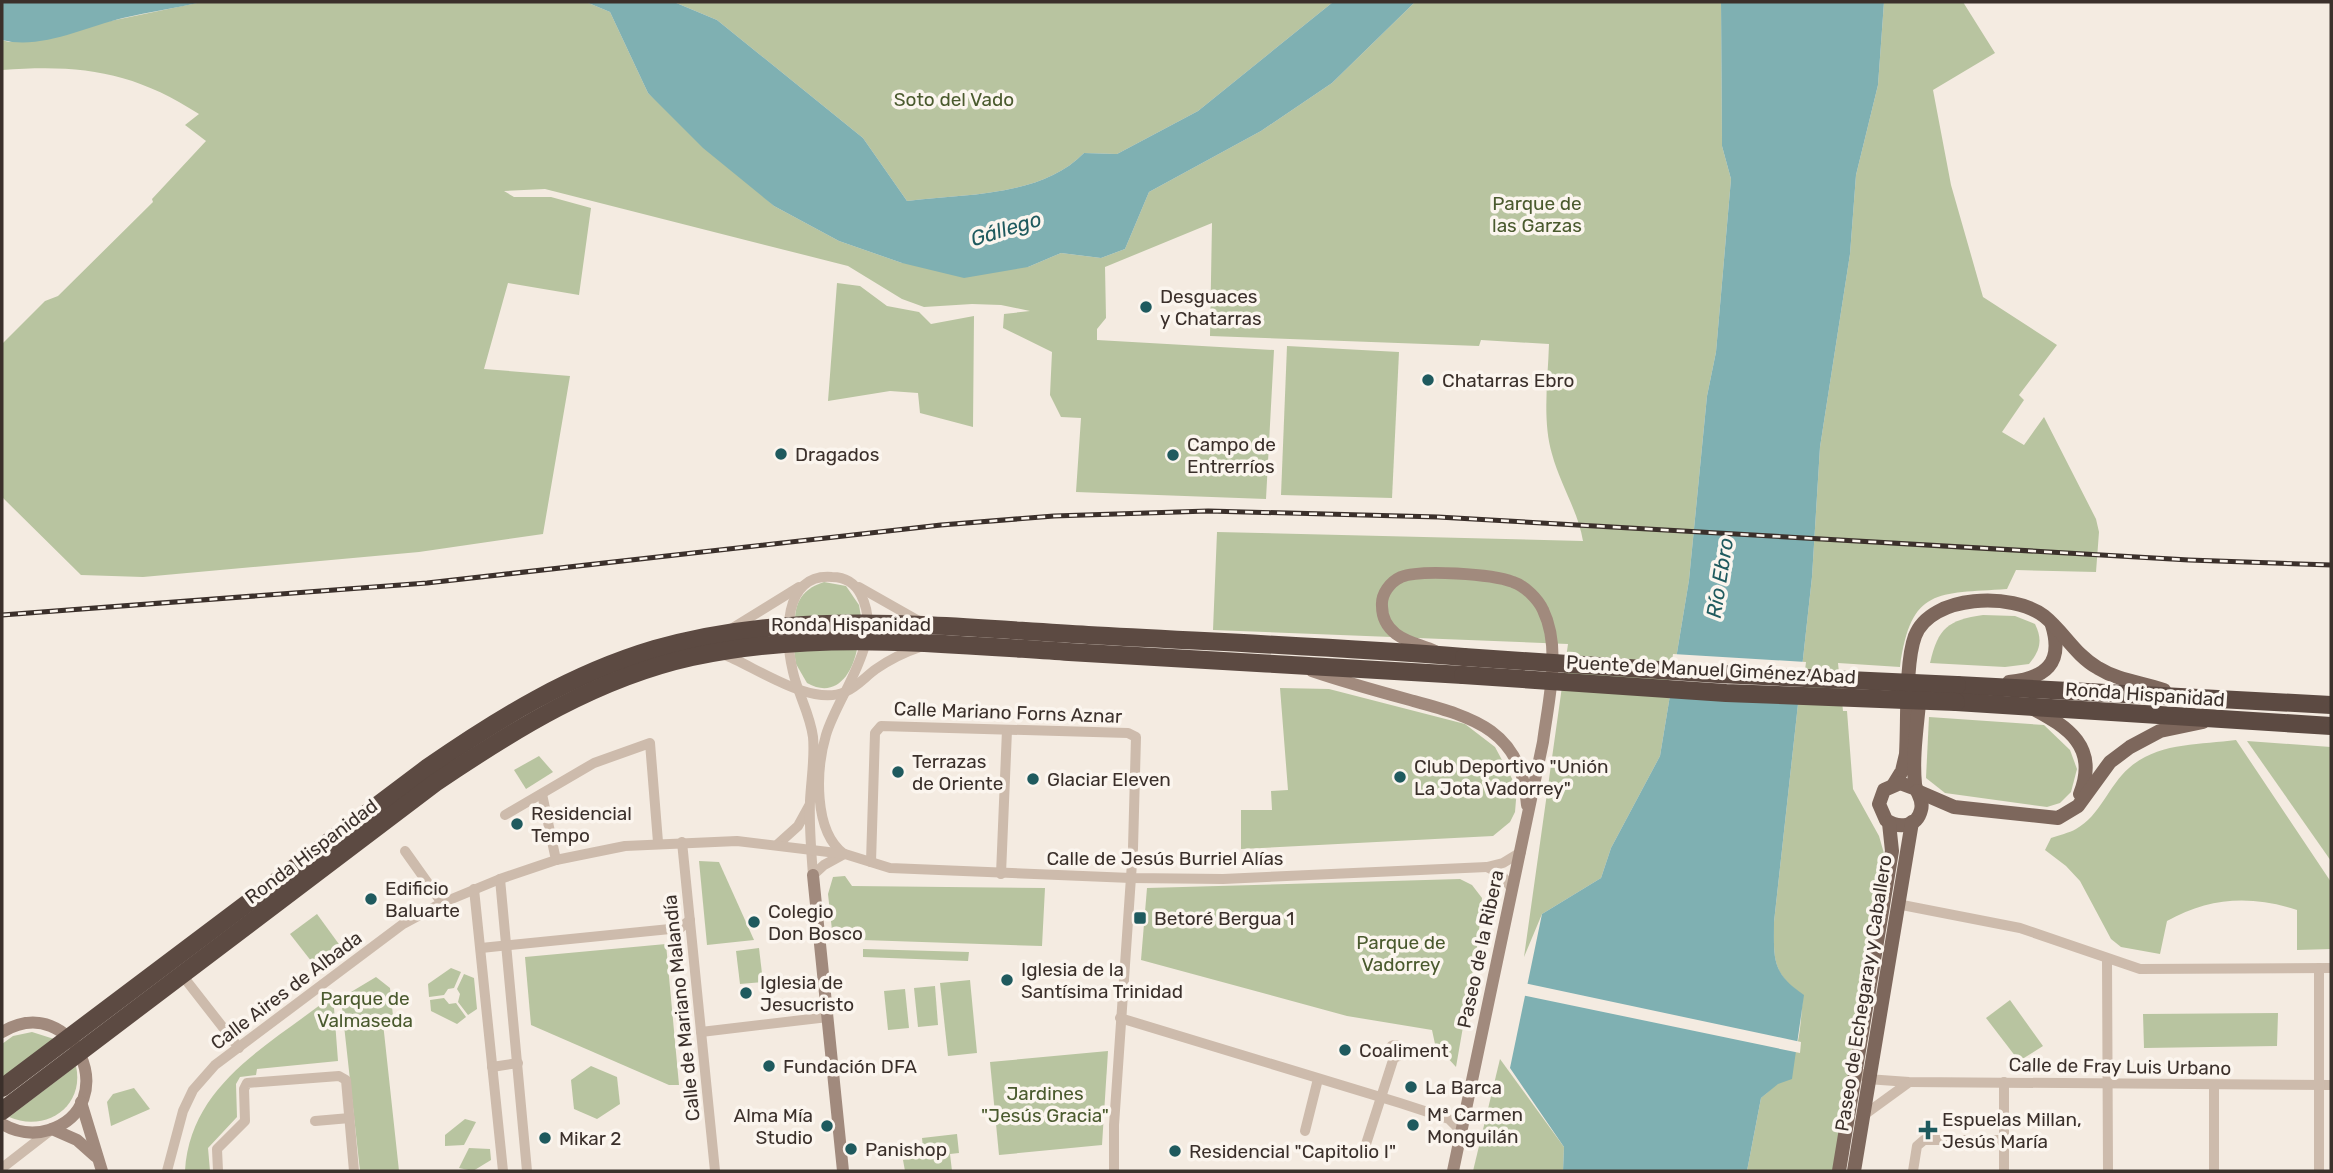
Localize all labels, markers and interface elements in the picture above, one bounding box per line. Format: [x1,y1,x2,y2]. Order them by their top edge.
park label: Soto del Vado [894,88,1014,111]
park label: Parque de las Garzas [1492,192,1582,237]
water label: Gállego [967,206,1044,251]
place label: Desguaces y Chatarras [1160,285,1262,330]
marker: Desguaces y Chatarras [1138,299,1154,315]
place label: Chatarras Ebro [1442,369,1574,392]
marker: Chatarras Ebro [1420,372,1436,388]
place label: Campo de Entrerríos [1187,433,1276,478]
place label: Dragados [795,443,879,466]
marker: Dragados [773,446,789,462]
marker: Campo de Entrerríos [1165,447,1181,463]
water label: Río Ebro [1701,536,1738,620]
street label: Ronda Hispanidad [771,613,931,636]
street label: Puente de Manuel Giménez Abad [1565,650,1857,689]
street label: Ronda Hispanidad [2064,677,2226,712]
street label: Calle Mariano Forns Aznar [893,697,1123,728]
place label: Terrazas de Oriente [912,750,1003,795]
place label: Club Deportivo "Unión La Jota Vadorrey" [1414,755,1609,800]
marker: Terrazas de Oriente [890,764,906,780]
place label: Glaciar Eleven [1047,768,1171,791]
marker: Club Deportivo "Unión La Jota Vadorrey" [1392,769,1408,785]
marker: Glaciar Eleven [1025,771,1041,787]
street label: Ronda Hispanidad [240,794,382,909]
place label: Residencial Tempo [531,802,632,847]
marker: Residencial Tempo [509,816,525,832]
street label: Calle de Jesús Burriel Alías [1046,847,1284,870]
street label: Paseo de Echegaray y Caballero [1830,853,1897,1133]
street label: Paseo de la Ribera [1452,868,1509,1030]
place label: Edificio Baluarte [385,877,460,922]
marker: Edificio Baluarte [363,891,379,907]
street label: Calle de Mariano Malandía [658,893,705,1122]
place label: Colegio Don Bosco [768,900,863,945]
place label: Betoré Bergua 1 [1154,907,1294,930]
marker: Betoré Bergua 1 [1132,910,1148,926]
marker: Colegio Don Bosco [746,914,762,930]
street label: Calle Aires de Albada [206,926,367,1055]
park label: Parque de Vadorrey [1356,931,1446,976]
place label: Iglesia de la Santísima Trinidad [1021,958,1183,1003]
place label: Iglesia de Jesucristo [760,971,854,1016]
marker: Iglesia de la Santísima Trinidad [999,972,1015,988]
marker: Iglesia de Jesucristo [738,985,754,1001]
park label: Parque de Valmaseda [317,987,413,1032]
place label: Coaliment [1359,1039,1449,1062]
marker: Coaliment [1337,1042,1353,1058]
street label: Calle de Fray Luis Urbano [2009,1053,2231,1080]
place label: Fundación DFA [783,1055,917,1078]
marker: Fundación DFA [761,1058,777,1074]
place label: La Barca [1425,1076,1502,1099]
marker: La Barca [1403,1079,1419,1095]
park label: Jardines "Jesús Gracia" [981,1082,1109,1127]
place label: Mª Carmen Monguilán [1427,1103,1523,1148]
place label: Alma Mía Studio [733,1104,813,1149]
place label: Espuelas Millan, Jesús María [1942,1108,2082,1153]
marker: Mª Carmen Monguilán [1405,1117,1421,1133]
marker: Alma Mía Studio [819,1118,835,1134]
marker: Espuelas Millan, Jesús María [1920,1122,1936,1138]
place label: Mikar 2 [559,1127,621,1150]
marker: Mikar 2 [537,1130,553,1146]
place label: Panishop [865,1138,947,1161]
place label: Residencial "Capitolio I" [1189,1140,1396,1163]
marker: Panishop [843,1141,859,1157]
marker: Residencial "Capitolio I" [1167,1143,1183,1159]

